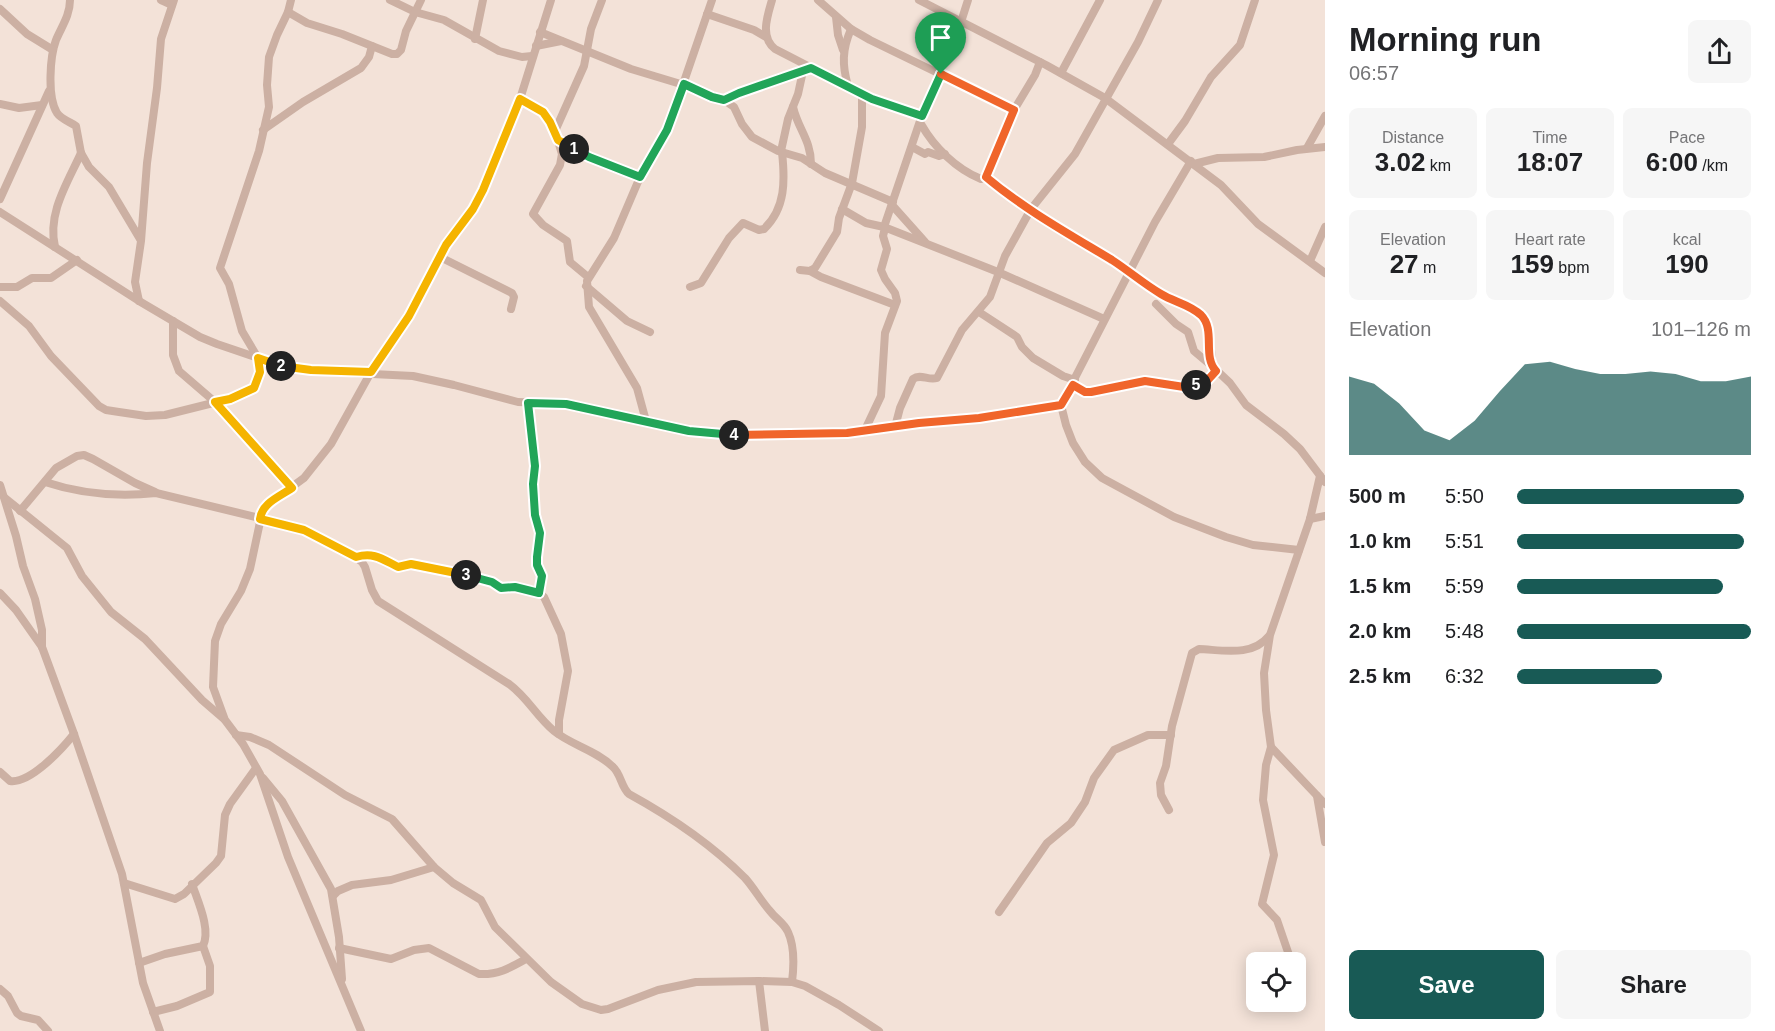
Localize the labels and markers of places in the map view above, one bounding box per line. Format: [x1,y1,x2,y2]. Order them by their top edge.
pin [915,12,966,74]
pin: 1 [559,134,589,164]
pin: 2 [266,351,296,381]
pin: 5 [1181,370,1211,400]
pin: 4 [719,420,749,450]
pin: 3 [451,560,481,590]

